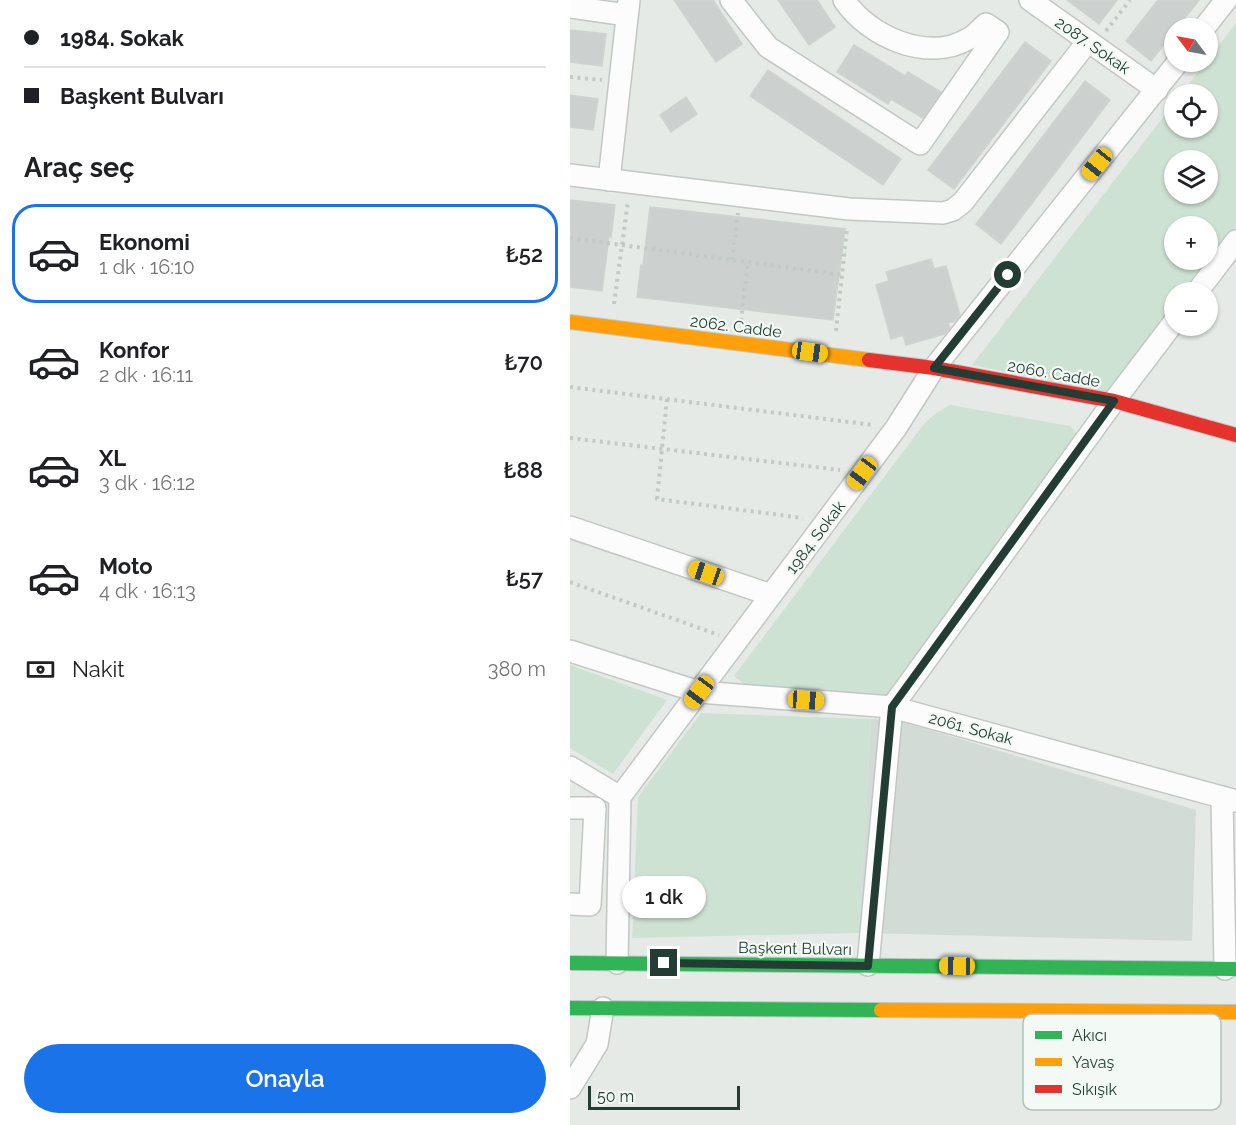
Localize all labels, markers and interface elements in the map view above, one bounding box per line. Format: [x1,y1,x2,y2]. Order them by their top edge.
street label: 2087. Sokak [1052,13,1134,78]
north arrow [1164,18,1218,72]
map controls [1164,18,1218,336]
text: 1984. Sokak [60,25,184,51]
text: Başkent Bulvarı [60,83,224,109]
button: locate [1164,84,1218,138]
car [1079,144,1115,184]
button: layers [1164,150,1218,204]
text: Araç seç [24,152,134,183]
button: + [1164,216,1218,270]
icon: car [27,227,81,281]
text: Ekonomi [99,229,190,255]
text: ₺52 [506,241,543,267]
text: 1 dk · 16:10 [99,255,195,279]
route start [994,261,1021,288]
button: − [1164,282,1218,336]
street label: 2062. Cadde [689,311,783,342]
icon: car [27,335,81,389]
text: Konfor [99,337,169,363]
car [791,341,829,363]
text: ₺70 [504,349,543,375]
street label: 2060. Cadde [1006,356,1102,391]
text: 2 dk · 16:11 [99,363,193,387]
icon: car [27,443,81,497]
text: XL [99,445,126,471]
car [844,453,880,493]
text: ₺88 [504,457,543,483]
text: 3 dk · 16:12 [99,471,195,495]
street label: 1984. Sokak [782,497,849,578]
icon: car [27,551,81,605]
text: Moto [99,553,153,579]
car [686,559,726,587]
text: ₺57 [506,565,543,591]
text: 4 dk · 16:13 [99,579,196,603]
icon: cash [24,653,57,686]
text: Nakit [72,656,125,682]
text: 380 m [488,657,546,681]
car [681,672,717,712]
car [787,690,825,710]
street label: 2061. Sokak [927,708,1016,749]
callout: 1 dk [622,876,706,918]
text: 1 dk [645,885,683,909]
street label: Başkent Bulvarı [738,938,852,959]
route end [650,949,677,976]
car [939,957,975,975]
legend [1023,1014,1221,1110]
text: Akıcı [1072,1026,1107,1045]
button: Onayla [24,1044,546,1113]
text: Yavaş [1072,1053,1114,1072]
text: Sıkışık [1072,1080,1117,1099]
scale bar [588,1083,740,1110]
text: 50 m [597,1087,634,1106]

